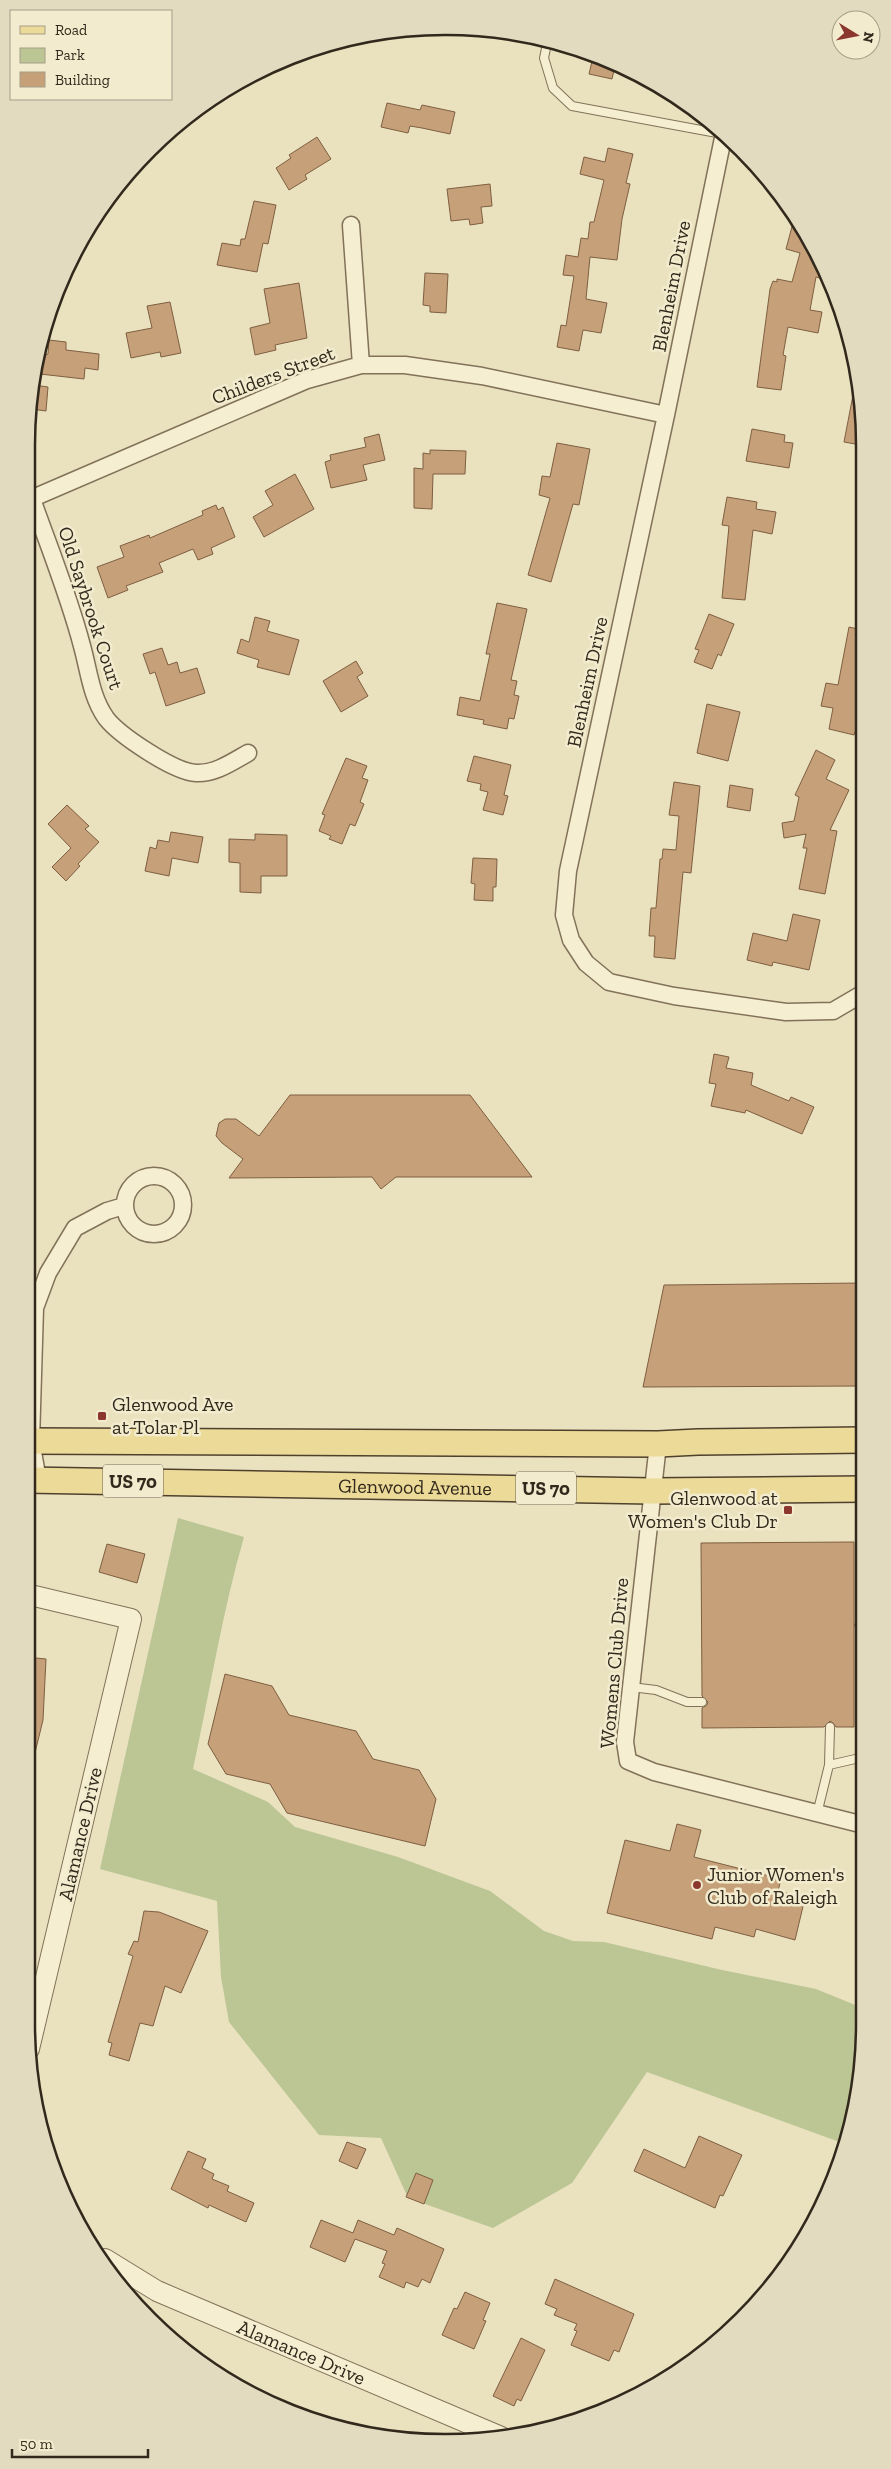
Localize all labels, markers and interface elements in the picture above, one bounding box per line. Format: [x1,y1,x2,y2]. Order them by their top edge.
legend [10,10,172,100]
north arrow [831,10,881,60]
text: Road [55,21,88,39]
text: N [859,30,878,44]
text: Park [55,46,85,64]
text: Building [55,71,110,89]
street label: Blenheim Drive [647,218,695,354]
street label: Childers Street [208,340,338,409]
street label: Old Saybrook Court [53,523,129,693]
street label: Blenheim Drive [561,614,613,750]
place label: Glenwood Ave at Tolar Pl [112,1392,233,1439]
marker: Glenwood Ave at Tolar Pl [96,1410,108,1422]
road number: US 70 [103,1464,163,1498]
road number: US 70 [516,1472,576,1505]
street label: Glenwood Avenue [338,1473,492,1500]
place label: Glenwood at Women's Club Dr [628,1486,779,1533]
marker: Glenwood at Women's Club Dr [782,1504,794,1516]
street label: Womens Club Drive [595,1577,633,1749]
street label: Alamance Drive [53,1765,107,1903]
place label: Junior Women's Club of Raleigh [707,1862,845,1909]
marker: Junior Women's Club of Raleigh [691,1879,703,1891]
street label: Alamance Drive [234,2315,369,2390]
scale bar [12,2426,149,2458]
text: 50 m [20,2435,53,2453]

